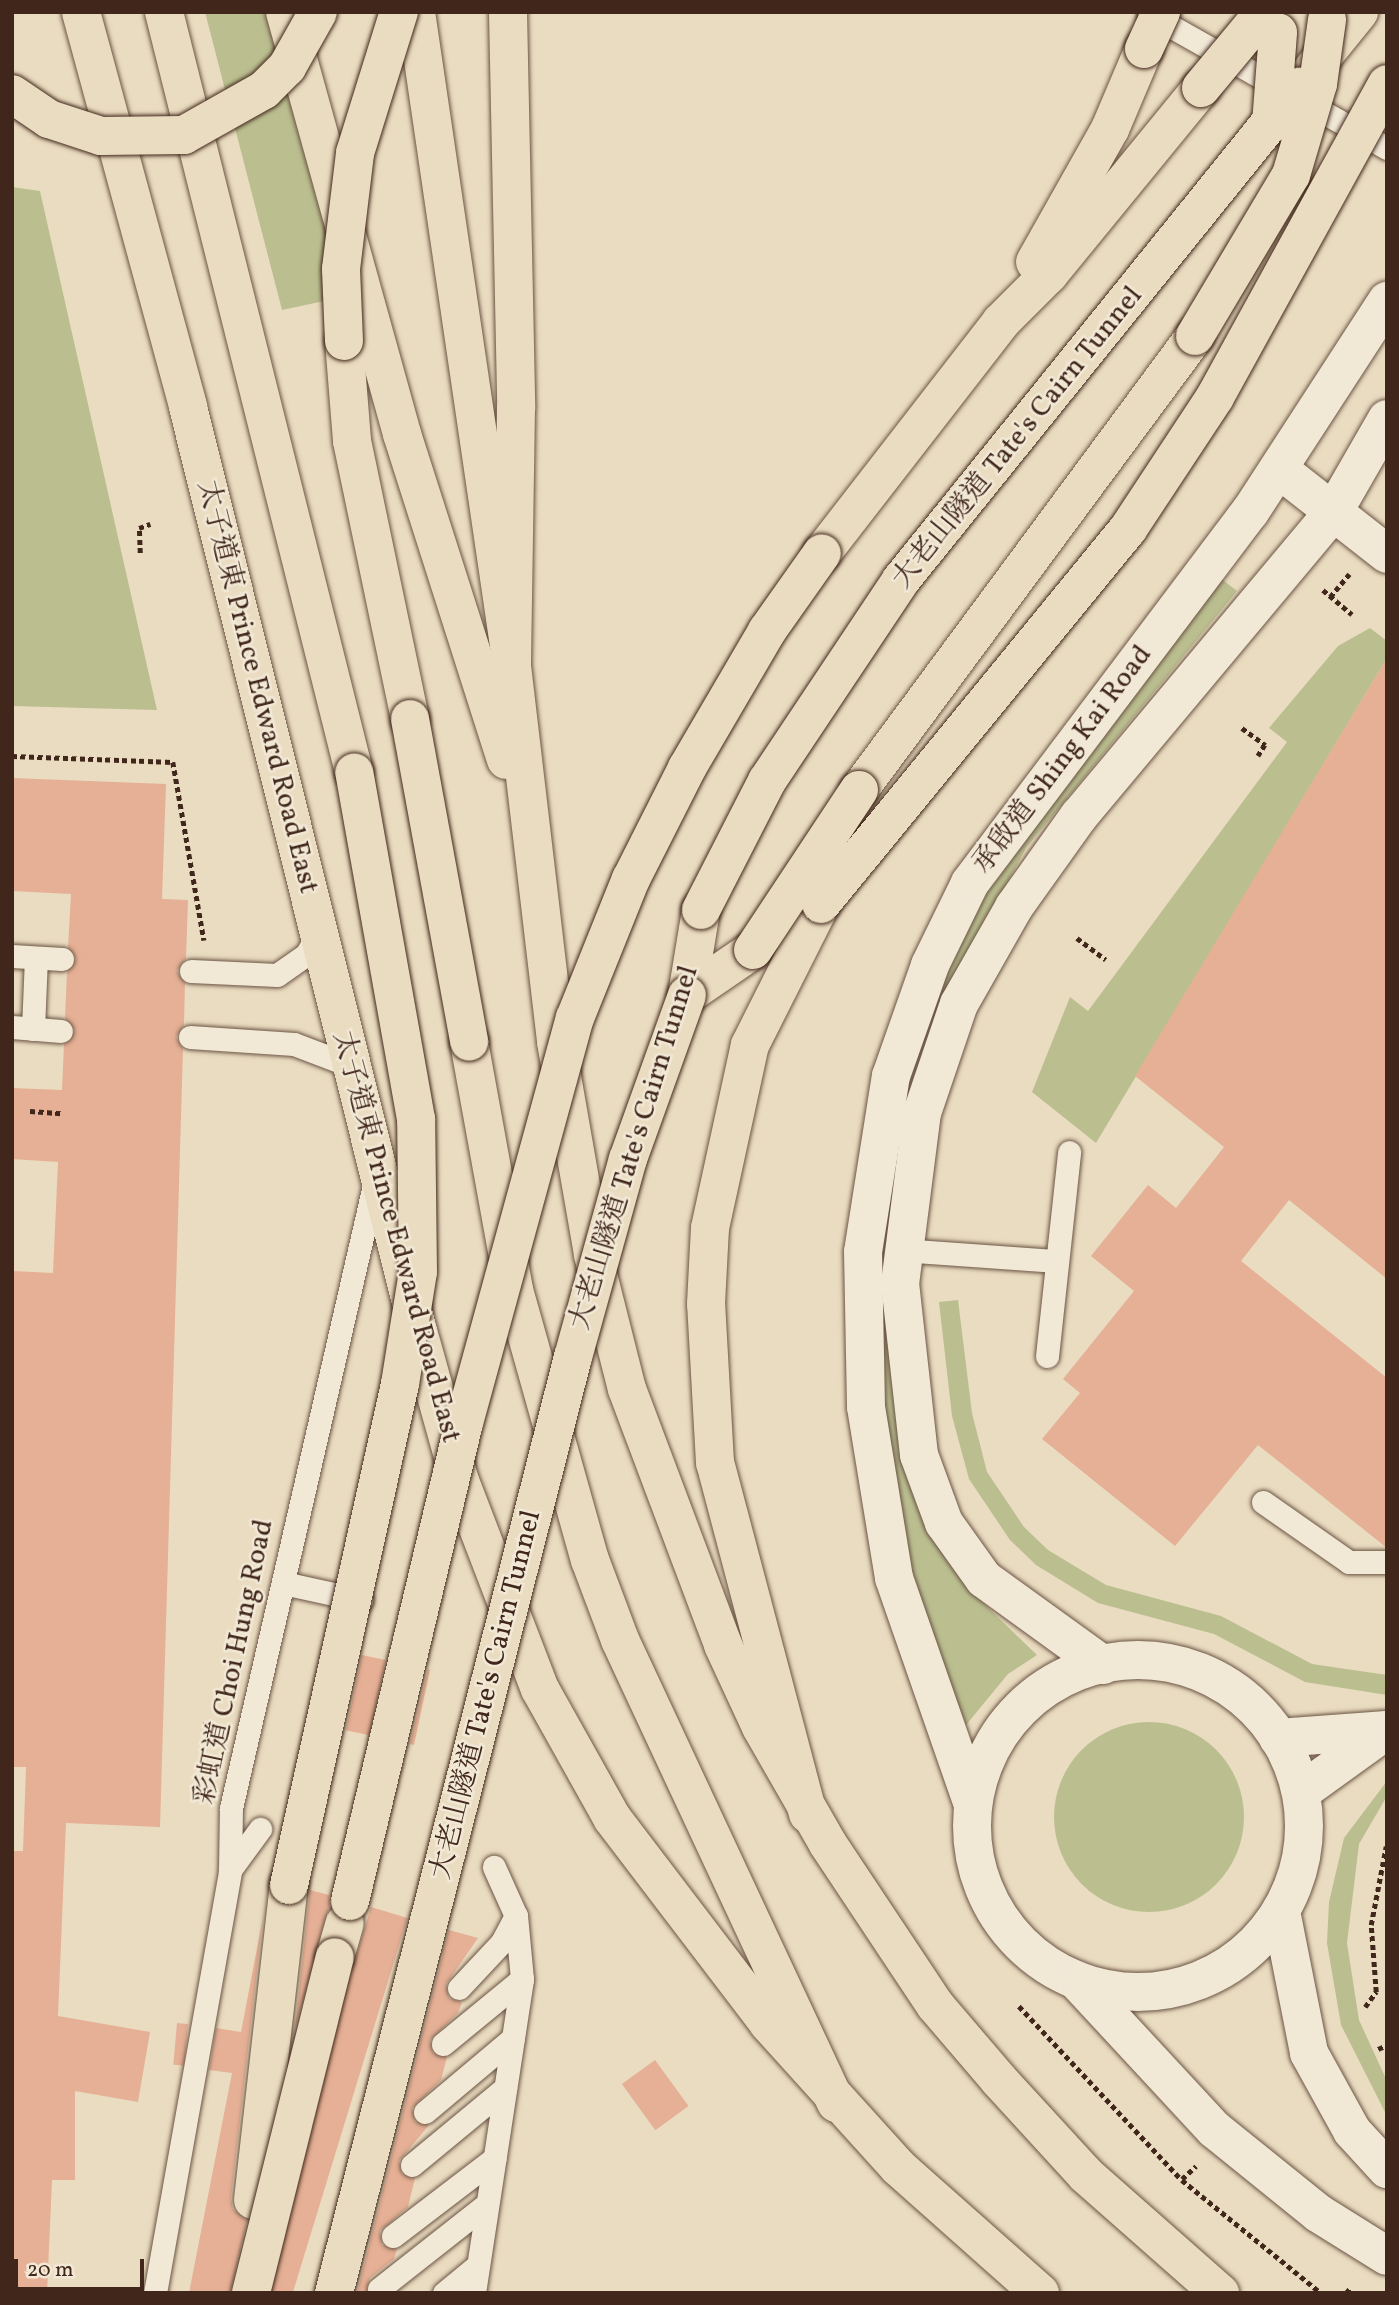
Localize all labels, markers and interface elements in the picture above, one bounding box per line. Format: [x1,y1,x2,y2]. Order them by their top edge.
street label: 大老山隧道 Tate's Cairn Tunnel [885,280,1151,596]
street label: 太子道東 Prince Edward Road East [189,477,325,897]
street label: 承啟道 Shing Kai Road [966,639,1160,881]
street label: 大老山隧道 Tate's Cairn Tunnel [563,962,707,1334]
street label: 太子道東 Prince Edward Road East [325,1027,467,1447]
street label: 大老山隧道 Tate's Cairn Tunnel [425,1507,549,1883]
street label: 彩虹道 Choi Hung Road [188,1517,282,1807]
scale bar [18,2246,147,2290]
text: 20 m [27,2256,73,2285]

